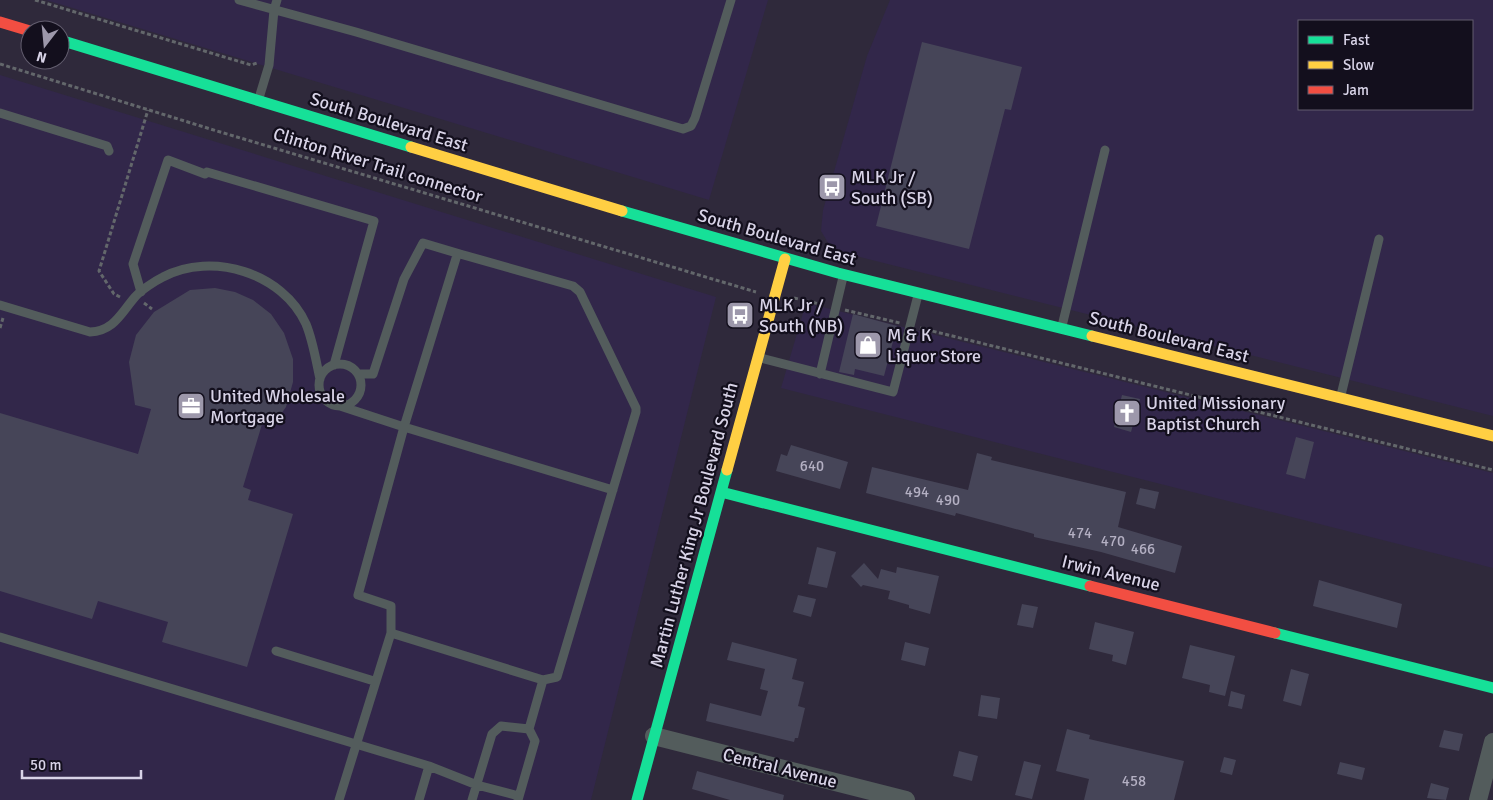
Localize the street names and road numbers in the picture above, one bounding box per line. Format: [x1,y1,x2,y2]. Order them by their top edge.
street label: South Boulevard East [307,88,471,156]
street label: Clinton River Trail connector [271,123,486,207]
street label: South Boulevard East [695,204,859,270]
street label: South Boulevard East [1087,307,1251,367]
street label: Martin Luther King Jr Boulevard South [645,380,743,670]
street label: Irwin Avenue [1060,550,1162,596]
street label: Central Avenue [721,743,839,793]

